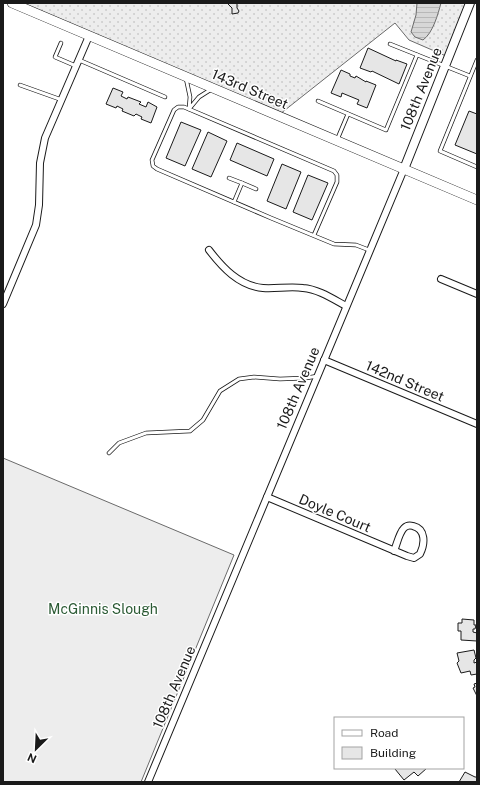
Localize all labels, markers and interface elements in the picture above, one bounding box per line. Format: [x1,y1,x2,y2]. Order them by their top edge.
street label: 108th Avenue [397,45,445,133]
street label: 143rd Street [209,66,291,112]
street label: 108th Avenue [273,344,323,432]
street label: 142nd Street [363,357,447,405]
street label: Doyle Court [297,491,373,535]
park label: McGinnis Slough [48,601,158,617]
street label: 108th Avenue [149,643,199,731]
legend [334,717,464,769]
text: Road [370,726,398,740]
north arrow [16,729,56,769]
text: Building [370,746,416,760]
text: N [26,751,38,765]

